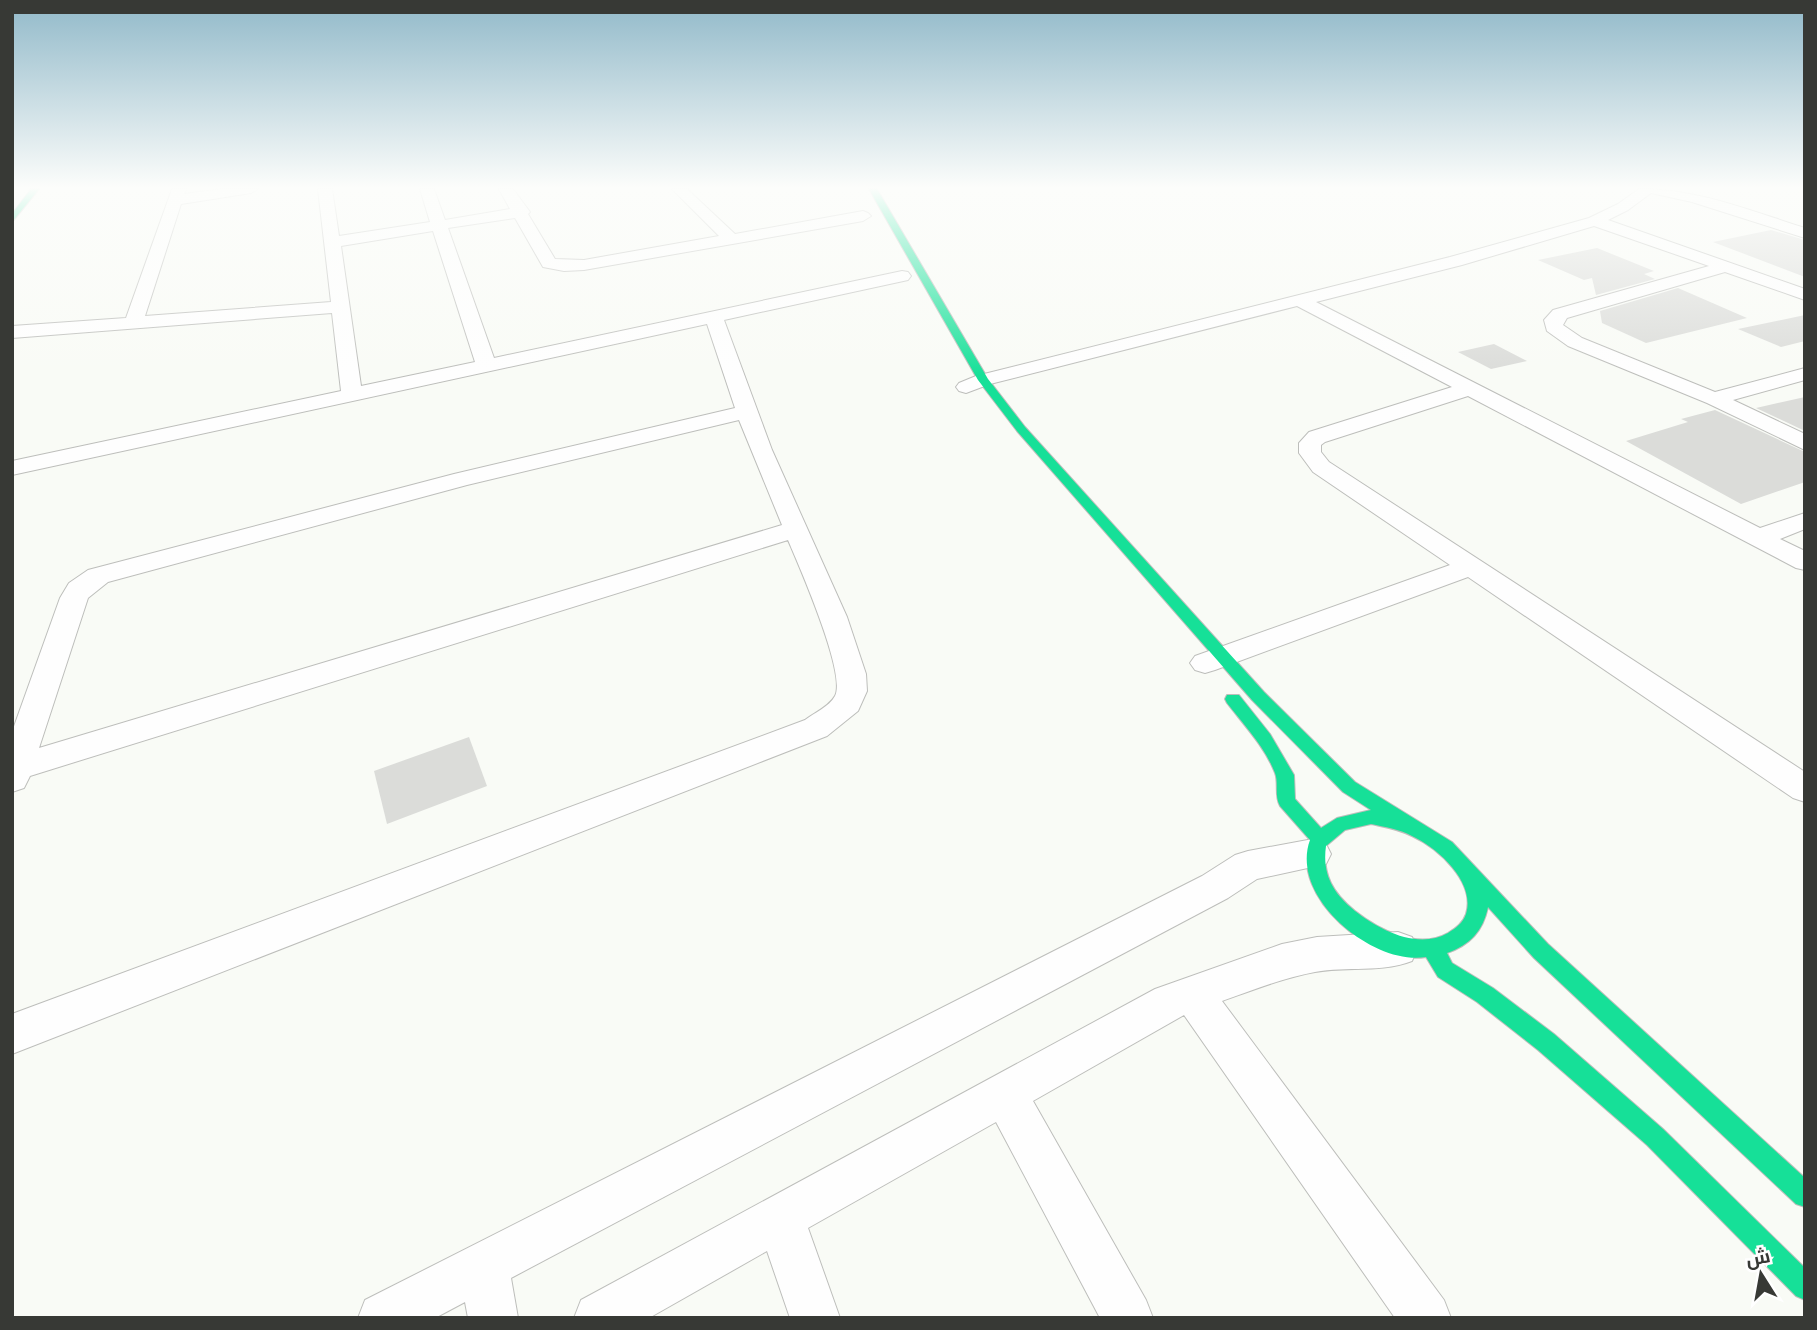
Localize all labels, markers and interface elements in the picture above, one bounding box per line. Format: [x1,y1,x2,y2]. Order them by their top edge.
north arrow [1726,1239,1796,1309]
text: ش [1743,1240,1772,1273]

